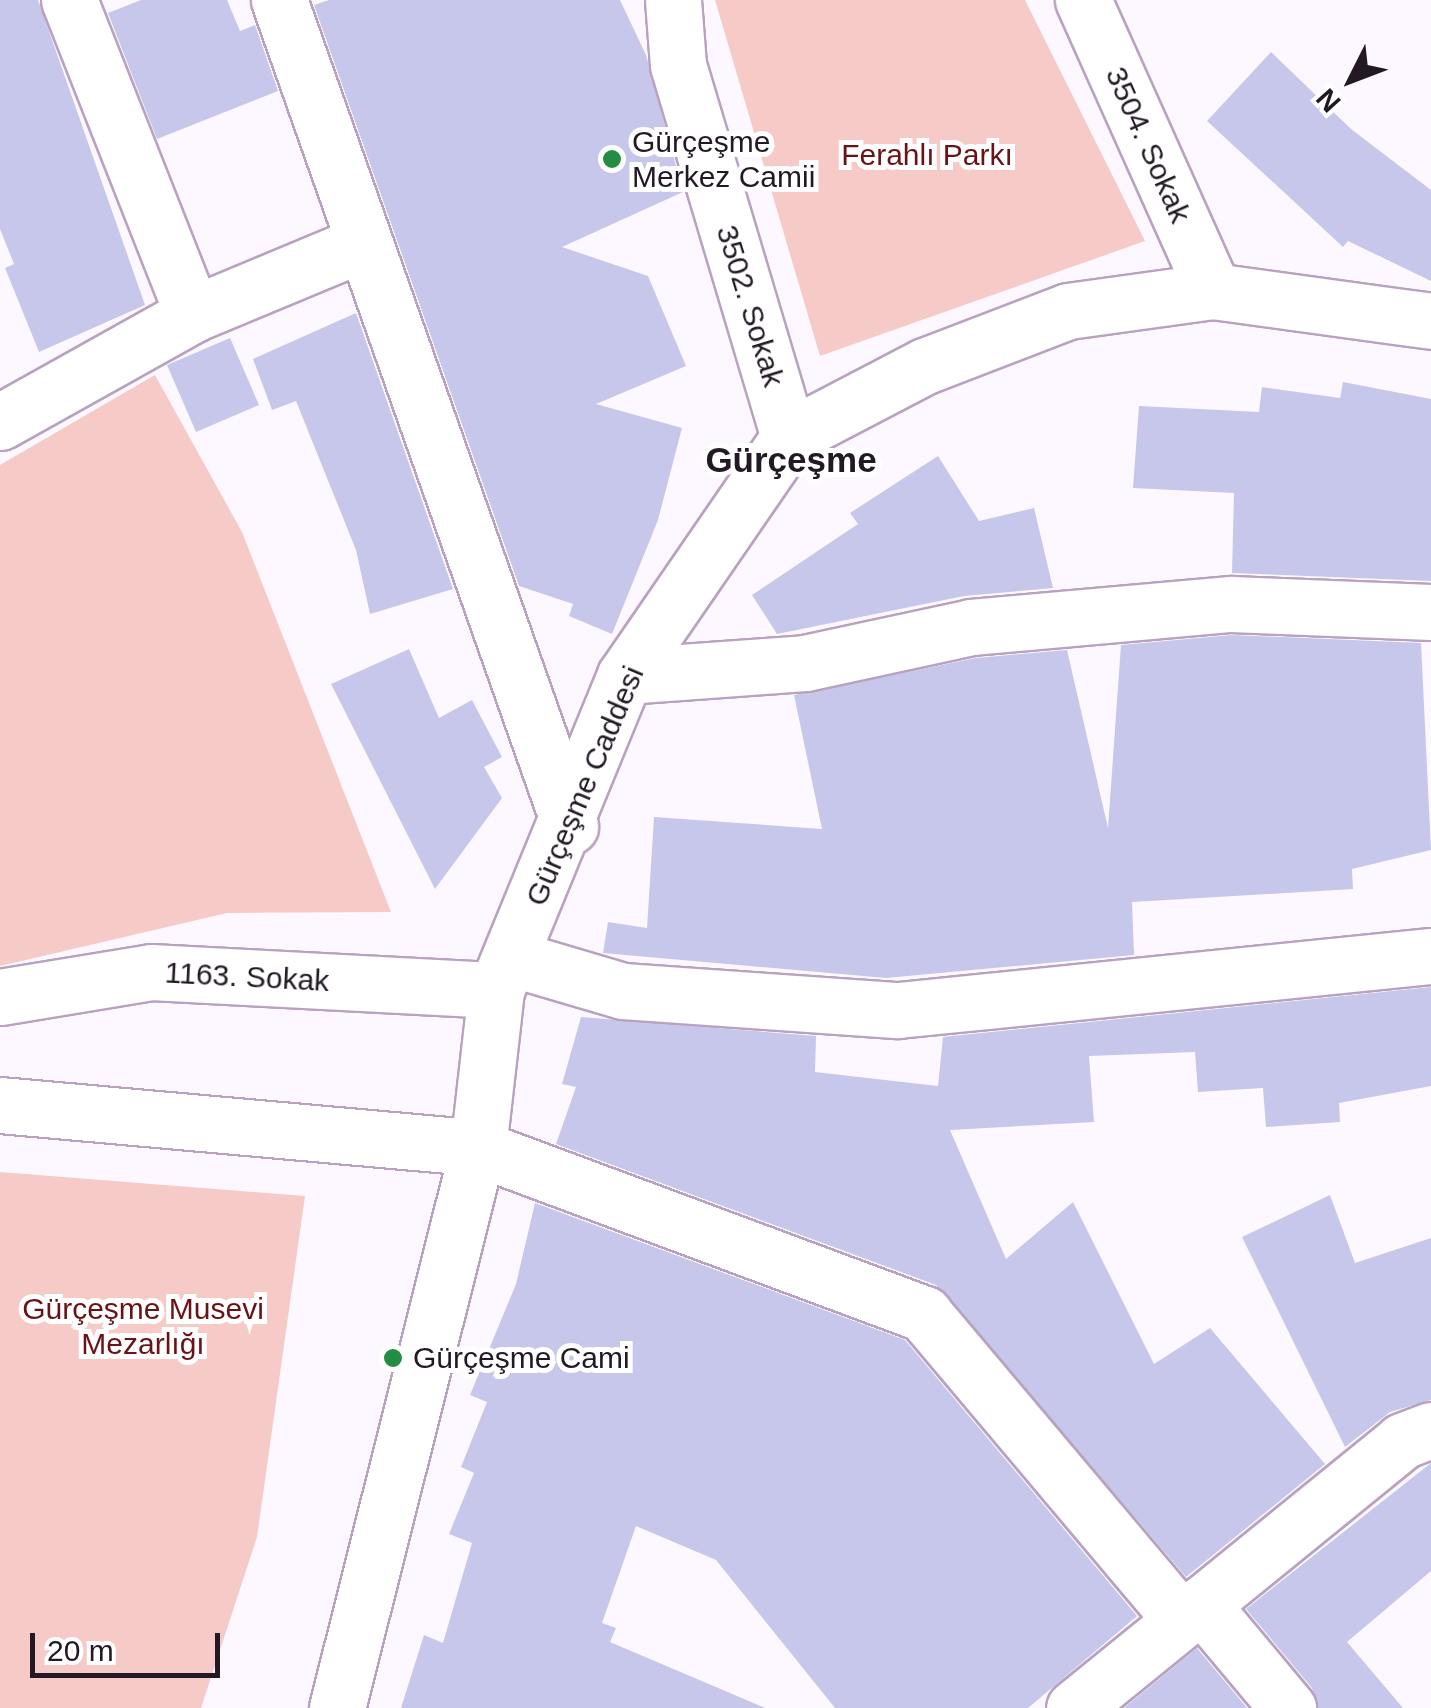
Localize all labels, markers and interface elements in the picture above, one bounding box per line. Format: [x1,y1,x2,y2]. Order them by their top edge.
north arrow [1301,30,1401,130]
street label: 3504. Sokak [1098,61,1198,229]
text: N [1310,83,1347,118]
place label: Gürçeşme Merkez Camii [632,124,815,194]
park label: Ferahlı Parkı [841,137,1013,173]
marker: Gürçeşme Merkez Camii [601,148,623,170]
street label: 3502. Sokak [708,221,792,391]
district label: Gürçeşme [705,439,877,481]
street label: Gürçeşme Caddesi [518,661,652,911]
street label: 1163. Sokak [164,955,330,999]
park label: Gürçeşme Musevi Mezarlığı [22,1291,264,1362]
place label: Gürçeşme Cami [413,1340,630,1376]
marker: Gürçeşme Cami [382,1347,404,1369]
scale bar [35,1613,225,1675]
text: 20 m [47,1634,114,1667]

